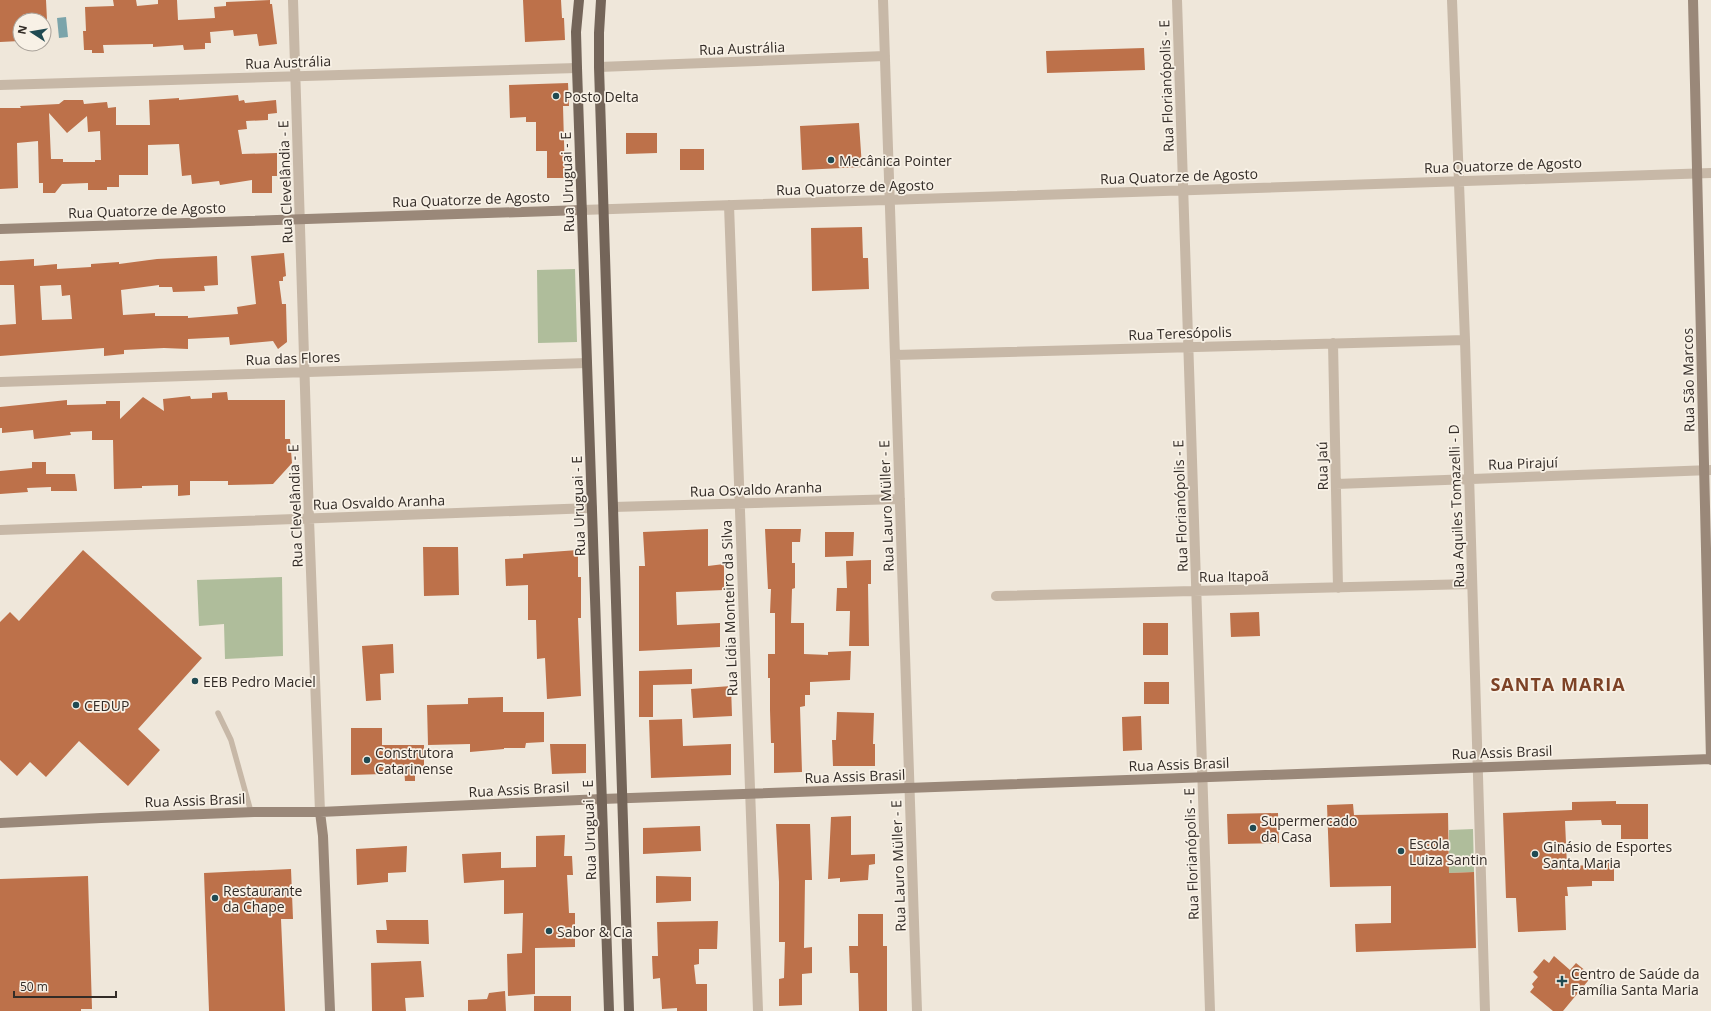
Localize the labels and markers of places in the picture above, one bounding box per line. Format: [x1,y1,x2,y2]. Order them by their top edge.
place label: Posto Delta [564,87,639,106]
marker: Posto Delta [551,91,561,101]
place label: Mecânica Pointer [839,151,952,170]
marker: Mecânica Pointer [826,155,836,165]
place label: EEB Pedro Maciel [203,672,316,691]
marker: EEB Pedro Maciel [190,676,200,686]
place label: CEDUP [84,696,129,715]
marker: CEDUP [71,700,81,710]
place label: Construtora Catarinense [375,743,454,778]
marker: Construtora Catarinense [362,755,372,765]
place label: Supermercado da Casa [1261,811,1357,846]
marker: Supermercado da Casa [1248,823,1258,833]
place label: Escola Luiza Santin [1409,834,1488,869]
place label: Ginásio de Esportes Santa Maria [1543,837,1672,872]
marker: Escola Luiza Santin [1396,846,1406,856]
marker: Ginásio de Esportes Santa Maria [1530,849,1540,859]
place label: Restaurante da Chape [223,881,303,916]
marker: Restaurante da Chape [210,893,220,903]
place label: Sabor & Cia [557,922,633,941]
marker: Sabor & Cia [544,926,554,936]
place label: Centro de Saúde da Família Santa Maria [1571,964,1700,999]
marker: Centro de Saúde da Família Santa Maria [1556,975,1568,987]

